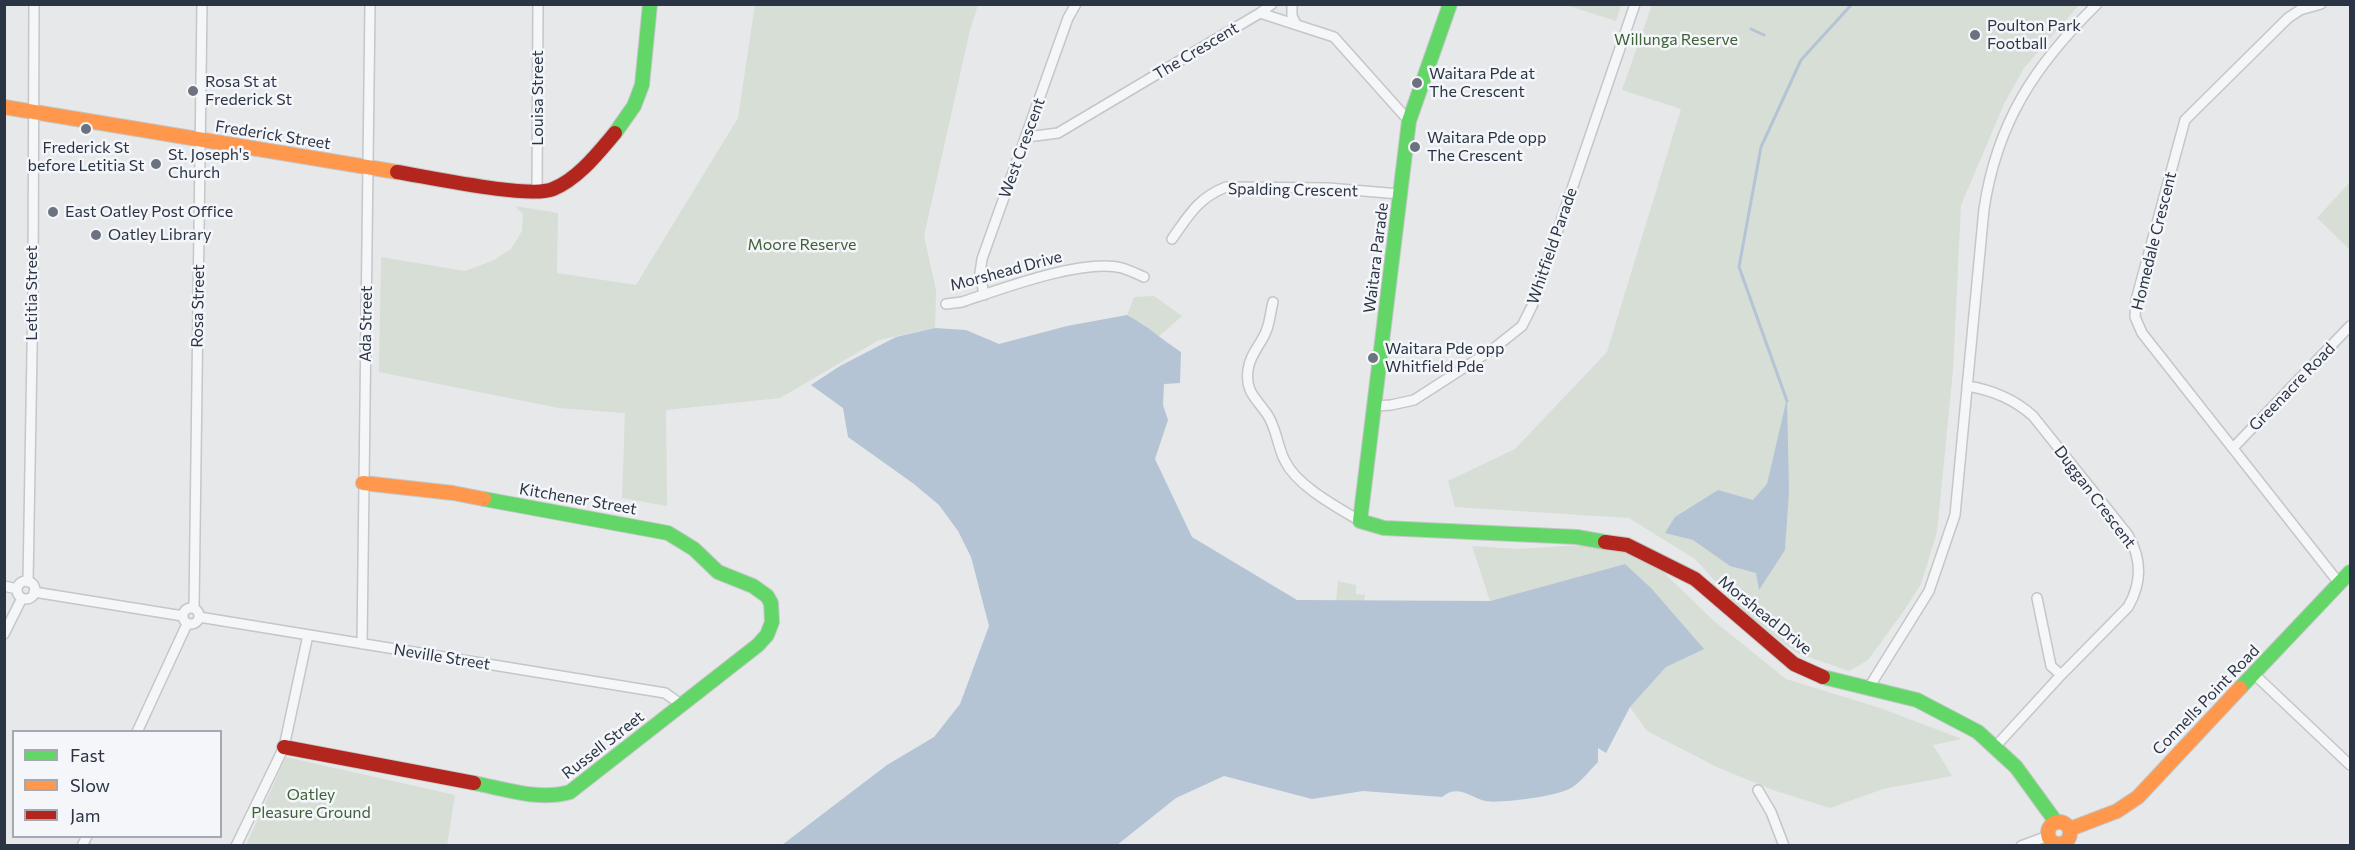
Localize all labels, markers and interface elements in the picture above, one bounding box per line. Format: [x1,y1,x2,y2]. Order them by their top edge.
place label: Poulton Park Football [1987,16,2081,54]
street label: The Crescent [1150,18,1242,84]
marker: Poulton Park Football [1968,28,1982,42]
park label: Willunga Reserve [1614,30,1738,50]
street label: Louisa Street [528,50,548,146]
place label: Waitara Pde at The Crescent [1429,64,1535,102]
place label: Rosa St at Frederick St [205,72,292,110]
marker: Waitara Pde at The Crescent [1410,76,1424,90]
marker: Rosa St at Frederick St [186,84,200,98]
street label: West Crescent [995,95,1049,201]
street label: Frederick Street [214,116,332,154]
marker: Frederick St before Letitia St [79,122,93,136]
place label: Waitara Pde opp The Crescent [1427,128,1547,166]
place label: Frederick St before Letitia St [28,138,144,176]
marker: Waitara Pde opp The Crescent [1408,140,1422,154]
place label: St. Joseph's Church [168,145,250,183]
marker: St. Joseph's Church [149,157,163,171]
street label: Homedale Crescent [2128,170,2180,312]
street label: Spalding Crescent [1228,179,1358,201]
street label: Whitfield Parade [1523,185,1581,307]
place label: East Oatley Post Office [65,202,233,222]
street label: Waitara Parade [1360,202,1392,314]
marker: East Oatley Post Office [46,205,60,219]
place label: Oatley Library [108,225,212,245]
marker: Oatley Library [89,228,103,242]
park label: Moore Reserve [747,235,857,255]
street label: Letitia Street [22,245,42,341]
street label: Morshead Drive [948,247,1064,295]
street label: Rosa Street [188,264,208,348]
street label: Ada Street [356,286,376,362]
place label: Waitara Pde opp Whitfield Pde [1385,339,1505,377]
street label: Greenacre Road [2245,339,2339,435]
marker: Waitara Pde opp Whitfield Pde [1366,351,1380,365]
street label: Duggan Crescent [2050,442,2140,552]
street label: Kitchener Street [518,479,638,519]
street label: Morshead Drive [1714,571,1816,659]
street label: Neville Street [392,640,492,674]
street label: Connells Point Road [2149,641,2263,759]
street label: Russell Street [558,707,648,783]
legend [12,730,222,838]
text: Fast [70,744,105,766]
text: Slow [70,774,110,796]
park label: Oatley Pleasure Ground [251,785,371,823]
text: Jam [70,804,100,826]

